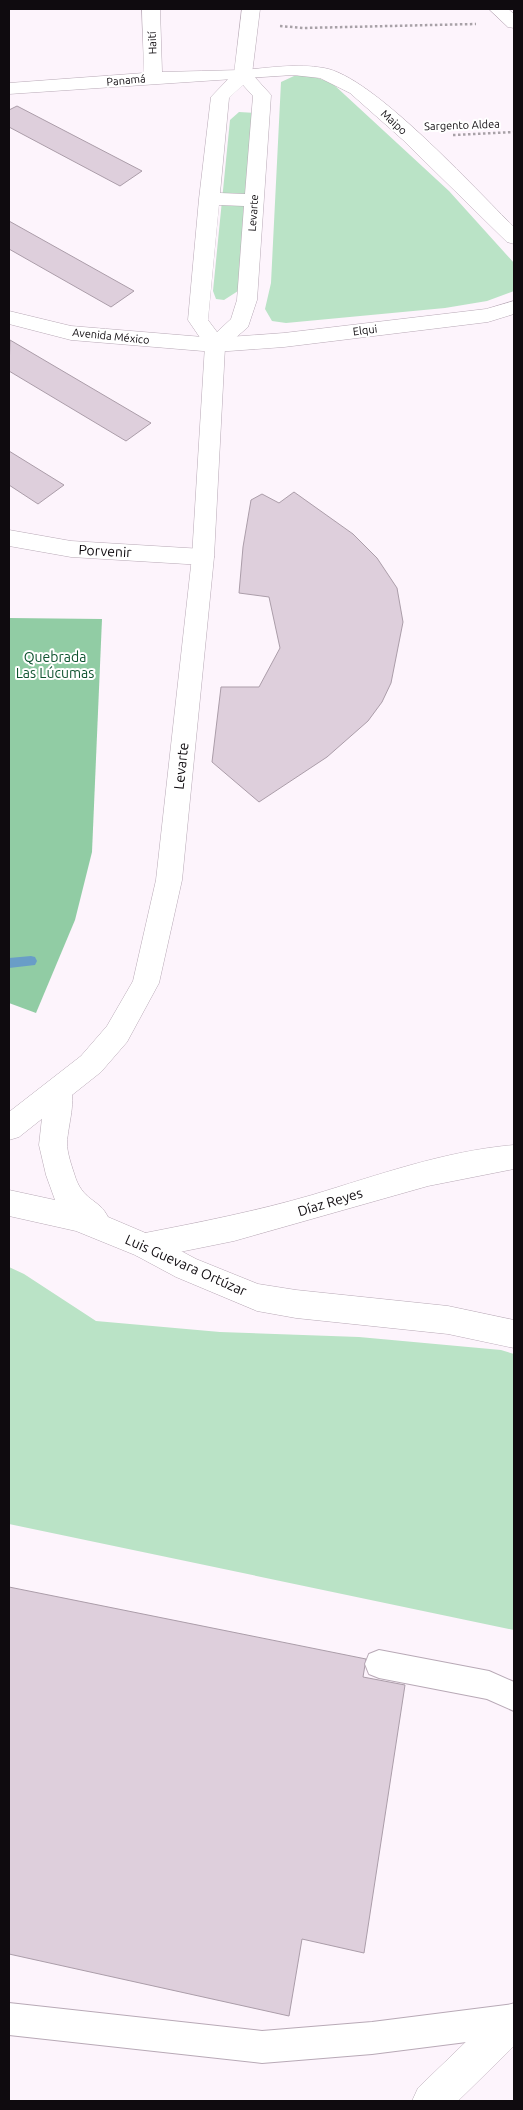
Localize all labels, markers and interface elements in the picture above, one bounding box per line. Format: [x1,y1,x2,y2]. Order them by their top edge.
street label: Haití [146,31,158,55]
street label: Panamá [106,72,146,88]
street label: Maipo [379,107,409,137]
street label: Sargento Aldea [424,118,500,132]
street label: Levarte [246,194,260,232]
street label: Elqui [352,323,378,337]
street label: Avenida México [72,326,150,346]
street label: Porvenir [78,542,133,560]
park label: Quebrada Las Lúcumas [16,649,94,681]
street label: Levarte [171,742,191,790]
street label: Díaz Reyes [296,1185,364,1219]
street label: Luis Guevara Ortúzar [123,1231,250,1299]

